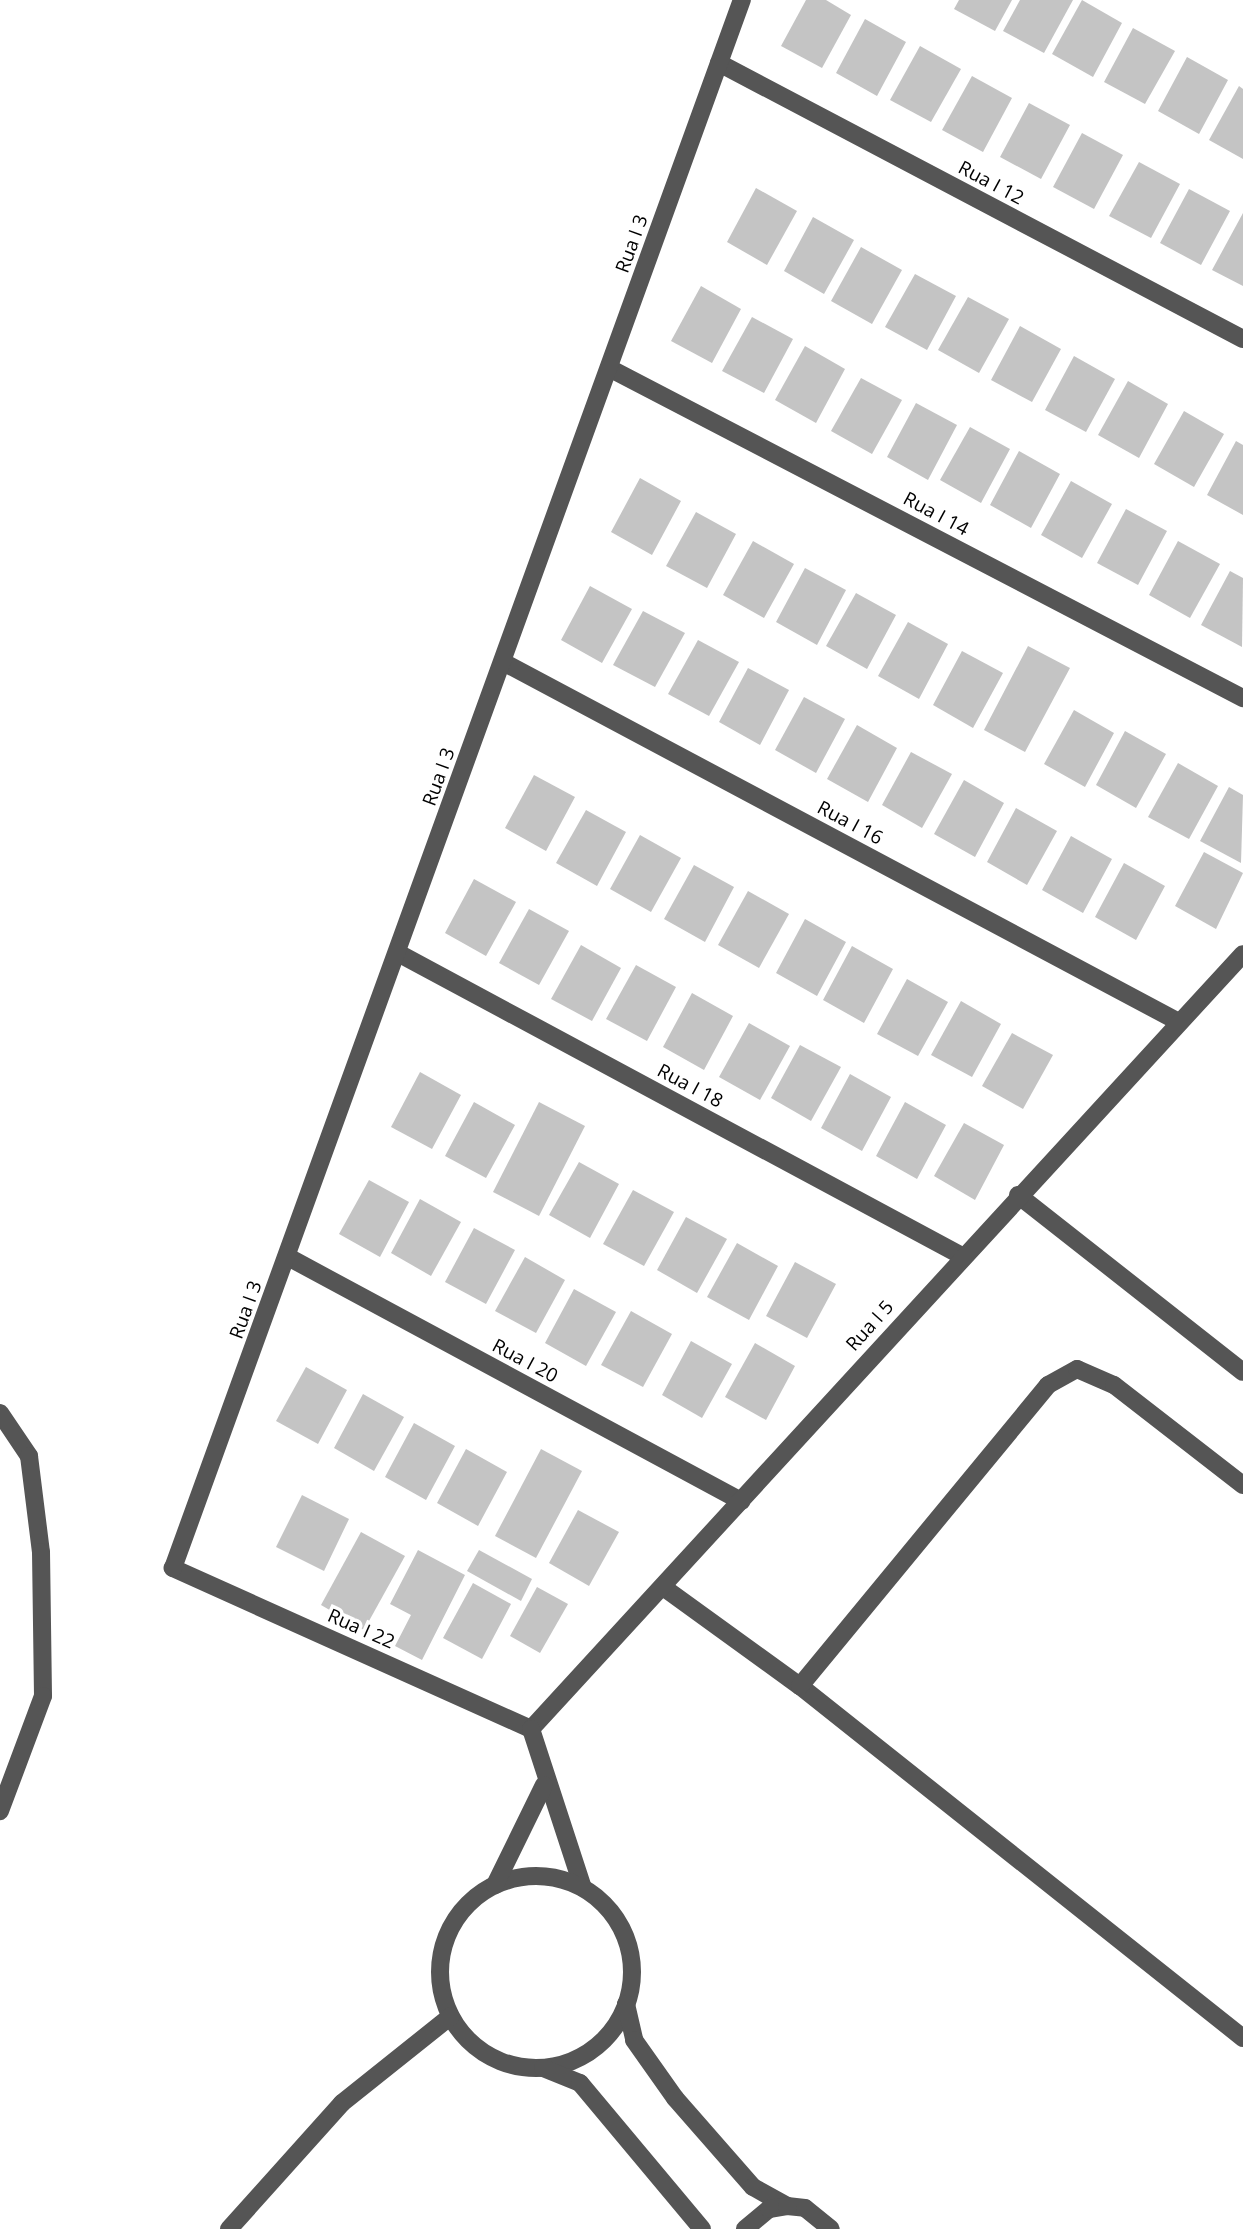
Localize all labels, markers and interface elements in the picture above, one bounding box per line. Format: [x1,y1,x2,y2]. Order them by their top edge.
street label: Rua I 12 [954,156,1028,210]
street label: Rua I 3 [611,212,653,276]
street label: Rua I 14 [899,487,973,541]
street label: Rua I 3 [418,745,460,809]
street label: Rua I 16 [813,796,887,850]
street label: Rua I 18 [653,1059,727,1113]
street label: Rua I 3 [225,1278,267,1342]
street label: Rua I 5 [841,1296,899,1356]
street label: Rua I 20 [488,1334,562,1388]
street label: Rua I 22 [324,1604,398,1654]

